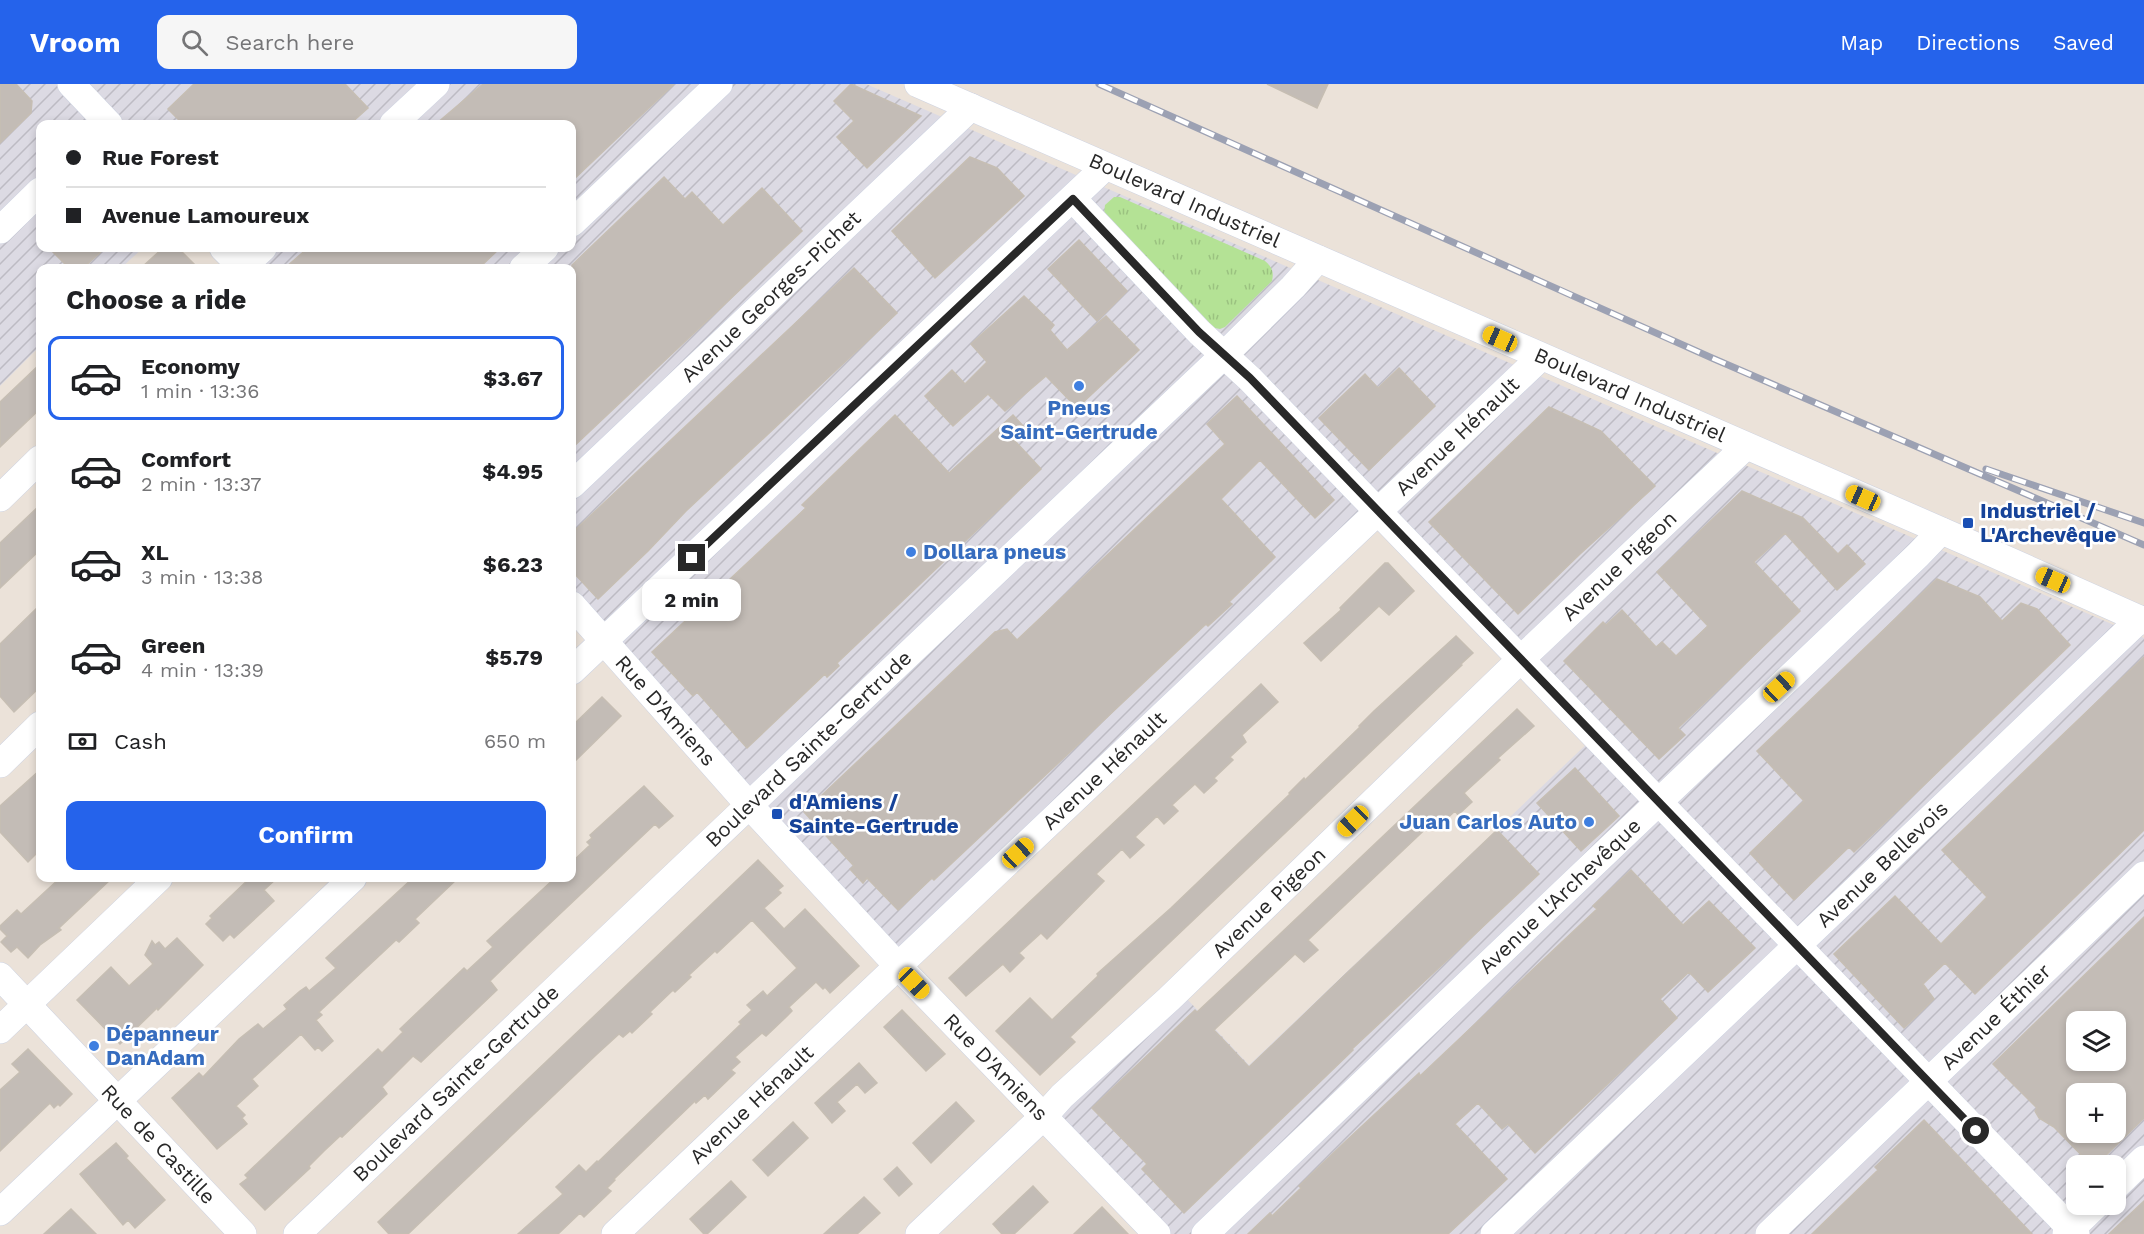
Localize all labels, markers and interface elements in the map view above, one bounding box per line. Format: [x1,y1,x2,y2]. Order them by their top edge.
search box [157,15,577,69]
text: Vroom [30,26,121,59]
icon: search [178,26,211,59]
text: Search here [226,30,354,55]
text: Map [1840,30,1883,55]
text: Directions [1916,30,2020,55]
text: Saved [2053,30,2114,55]
text: Rue Forest [102,145,219,170]
street label: Boulevard Industriel [1085,147,1285,253]
text: Avenue Lamoureux [102,203,309,228]
street label: Avenue Georges-Pichet [675,205,866,387]
text: Choose a ride [66,284,246,316]
car [1480,323,1520,355]
street label: Boulevard Industriel [1531,342,1730,447]
icon: car [69,351,123,405]
text: Economy [141,354,240,379]
text: $3.67 [483,366,543,391]
street label: Avenue Hénault [1390,371,1524,501]
text: 1 min · 13:36 [141,379,259,403]
marker: Pneus Saint-Gertrude [1072,379,1086,393]
place label: Pneus Saint-Gertrude [1000,395,1158,444]
icon: car [69,444,123,498]
text: Comfort [141,447,231,472]
text: $4.95 [482,459,543,484]
text: 2 min · 13:37 [141,472,261,496]
car [1843,482,1883,514]
place label: Industriel / L'Archevêque [1980,498,2116,547]
street label: Avenue Pigeon [1556,505,1682,626]
marker: Industriel / L'Archevêque [1961,516,1975,530]
icon: car [69,537,123,591]
place label: Dollara pneus [923,539,1066,564]
text: XL [141,540,169,565]
route end [678,544,705,571]
marker: Dollara pneus [904,545,918,559]
text: $6.23 [483,552,543,577]
car [2033,564,2073,596]
text: 3 min · 13:38 [141,565,263,589]
callout: 2 min [642,579,742,621]
text: 2 min [664,588,719,612]
icon: car [69,630,123,684]
text: Green [141,633,205,658]
text: $5.79 [485,645,543,670]
street label: Boulevard Sainte-Gertrude [700,645,917,852]
street label: Rue D'Amiens [610,650,721,771]
text: 4 min · 13:39 [141,658,264,682]
car [1760,668,1798,706]
street label: Avenue Hénault [1037,705,1171,835]
icon: cash [66,725,99,758]
text: Cash [114,729,167,754]
text: 650 m [484,729,546,753]
place label: d'Amiens / Sainte-Gertrude [789,789,959,838]
street label: Avenue Bellevois [1811,796,1953,932]
button: Confirm [66,801,546,870]
car [1334,802,1372,840]
marker: d'Amiens / Sainte-Gertrude [770,807,784,821]
place label: Juan Carlos Auto [1399,809,1577,834]
street label: Avenue L'Archevêque [1473,813,1646,979]
marker: Juan Carlos Auto [1582,815,1596,829]
car [999,834,1037,872]
street label: Avenue Pigeon [1206,842,1331,963]
street label: Avenue Éthier [1935,958,2056,1075]
car [895,964,933,1002]
street label: Boulevard Sainte-Gertrude [347,979,564,1187]
street label: Rue D'Amiens [939,1008,1054,1126]
map controls [2066,1011,2126,1215]
button: layers [2066,1011,2126,1071]
place label: Dépanneur DanAdam [106,1021,219,1070]
marker: Dépanneur DanAdam [87,1039,101,1053]
street label: Avenue Hénault [684,1040,819,1169]
street label: Rue de Castille [96,1079,221,1209]
button: + [2066,1083,2126,1143]
route start [1962,1117,1989,1144]
button: − [2066,1155,2126,1215]

